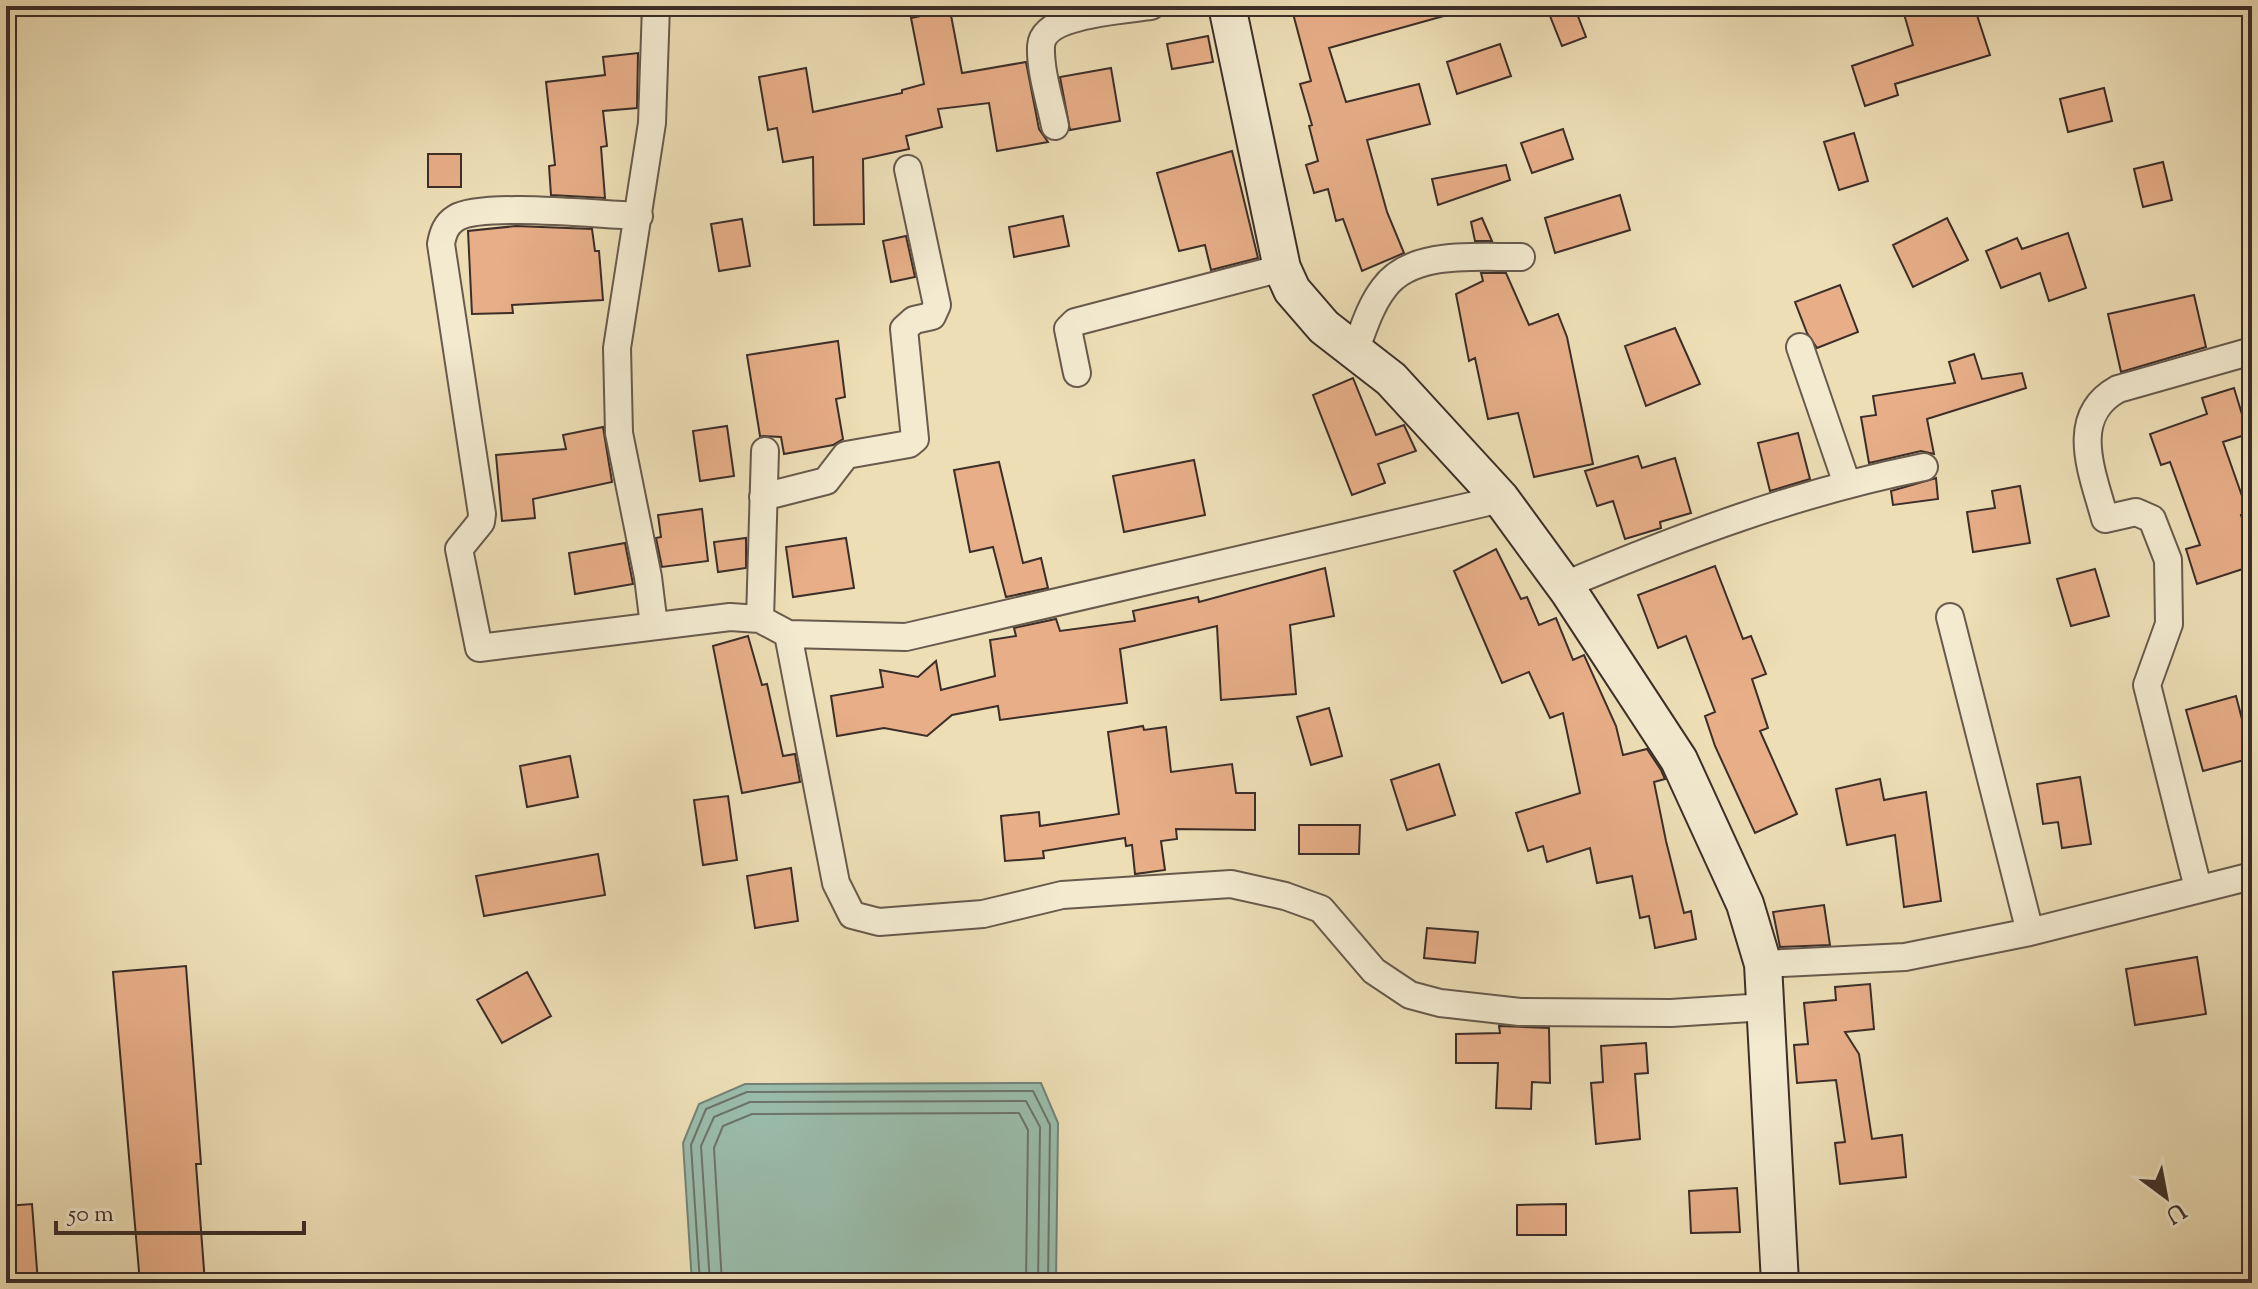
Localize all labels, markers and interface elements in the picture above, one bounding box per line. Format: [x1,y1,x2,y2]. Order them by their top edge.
north arrow [2126,1157,2206,1237]
scale bar [56,1185,304,1235]
text: U [2159,1193,2191,1230]
text: 50 m [66,1198,114,1232]

